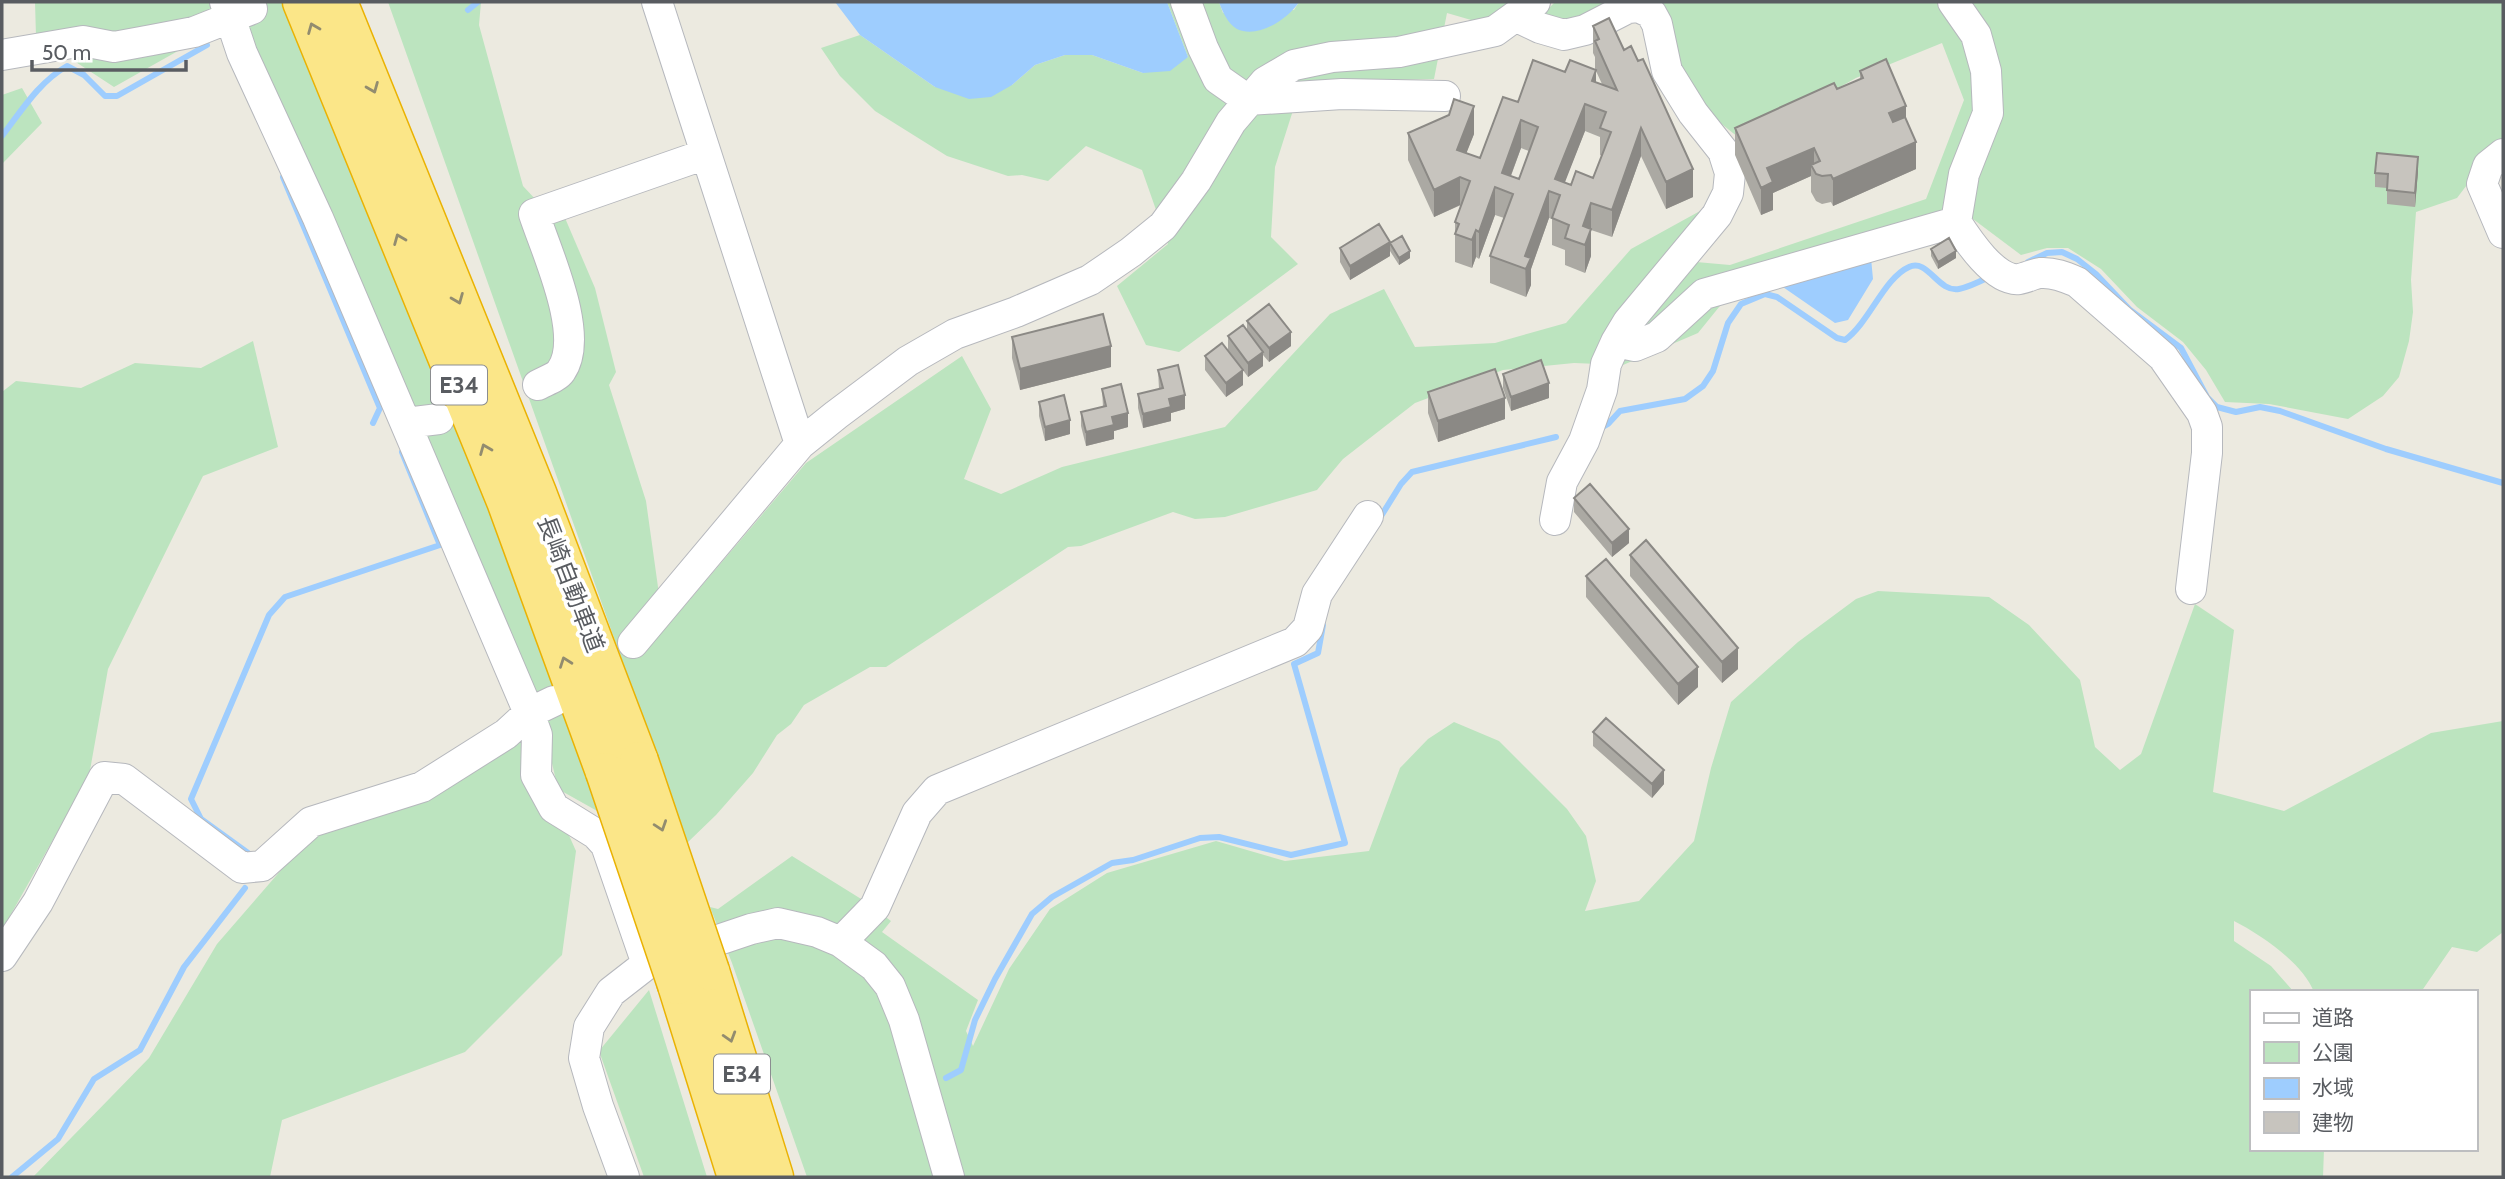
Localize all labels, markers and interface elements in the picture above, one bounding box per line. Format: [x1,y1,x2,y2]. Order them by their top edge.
one-way arrow [307,23,321,35]
scale bar [32,28,186,72]
text: 50 m [42,40,91,65]
one-way arrow [364,81,378,93]
one-way arrow [393,233,407,245]
one-way arrow [450,292,464,304]
road number: E34 [431,366,487,404]
one-way arrow [479,444,493,457]
street label: 長崎自動車道 [532,512,610,656]
one-way arrow [559,657,573,669]
one-way arrow [653,819,667,831]
legend [2250,990,2477,1151]
text: 道路 [2312,1005,2354,1030]
one-way arrow [722,1030,736,1042]
text: 公園 [2312,1040,2354,1065]
road number: E34 [714,1054,770,1093]
text: 水域 [2312,1075,2354,1100]
text: 建物 [2312,1110,2354,1135]

